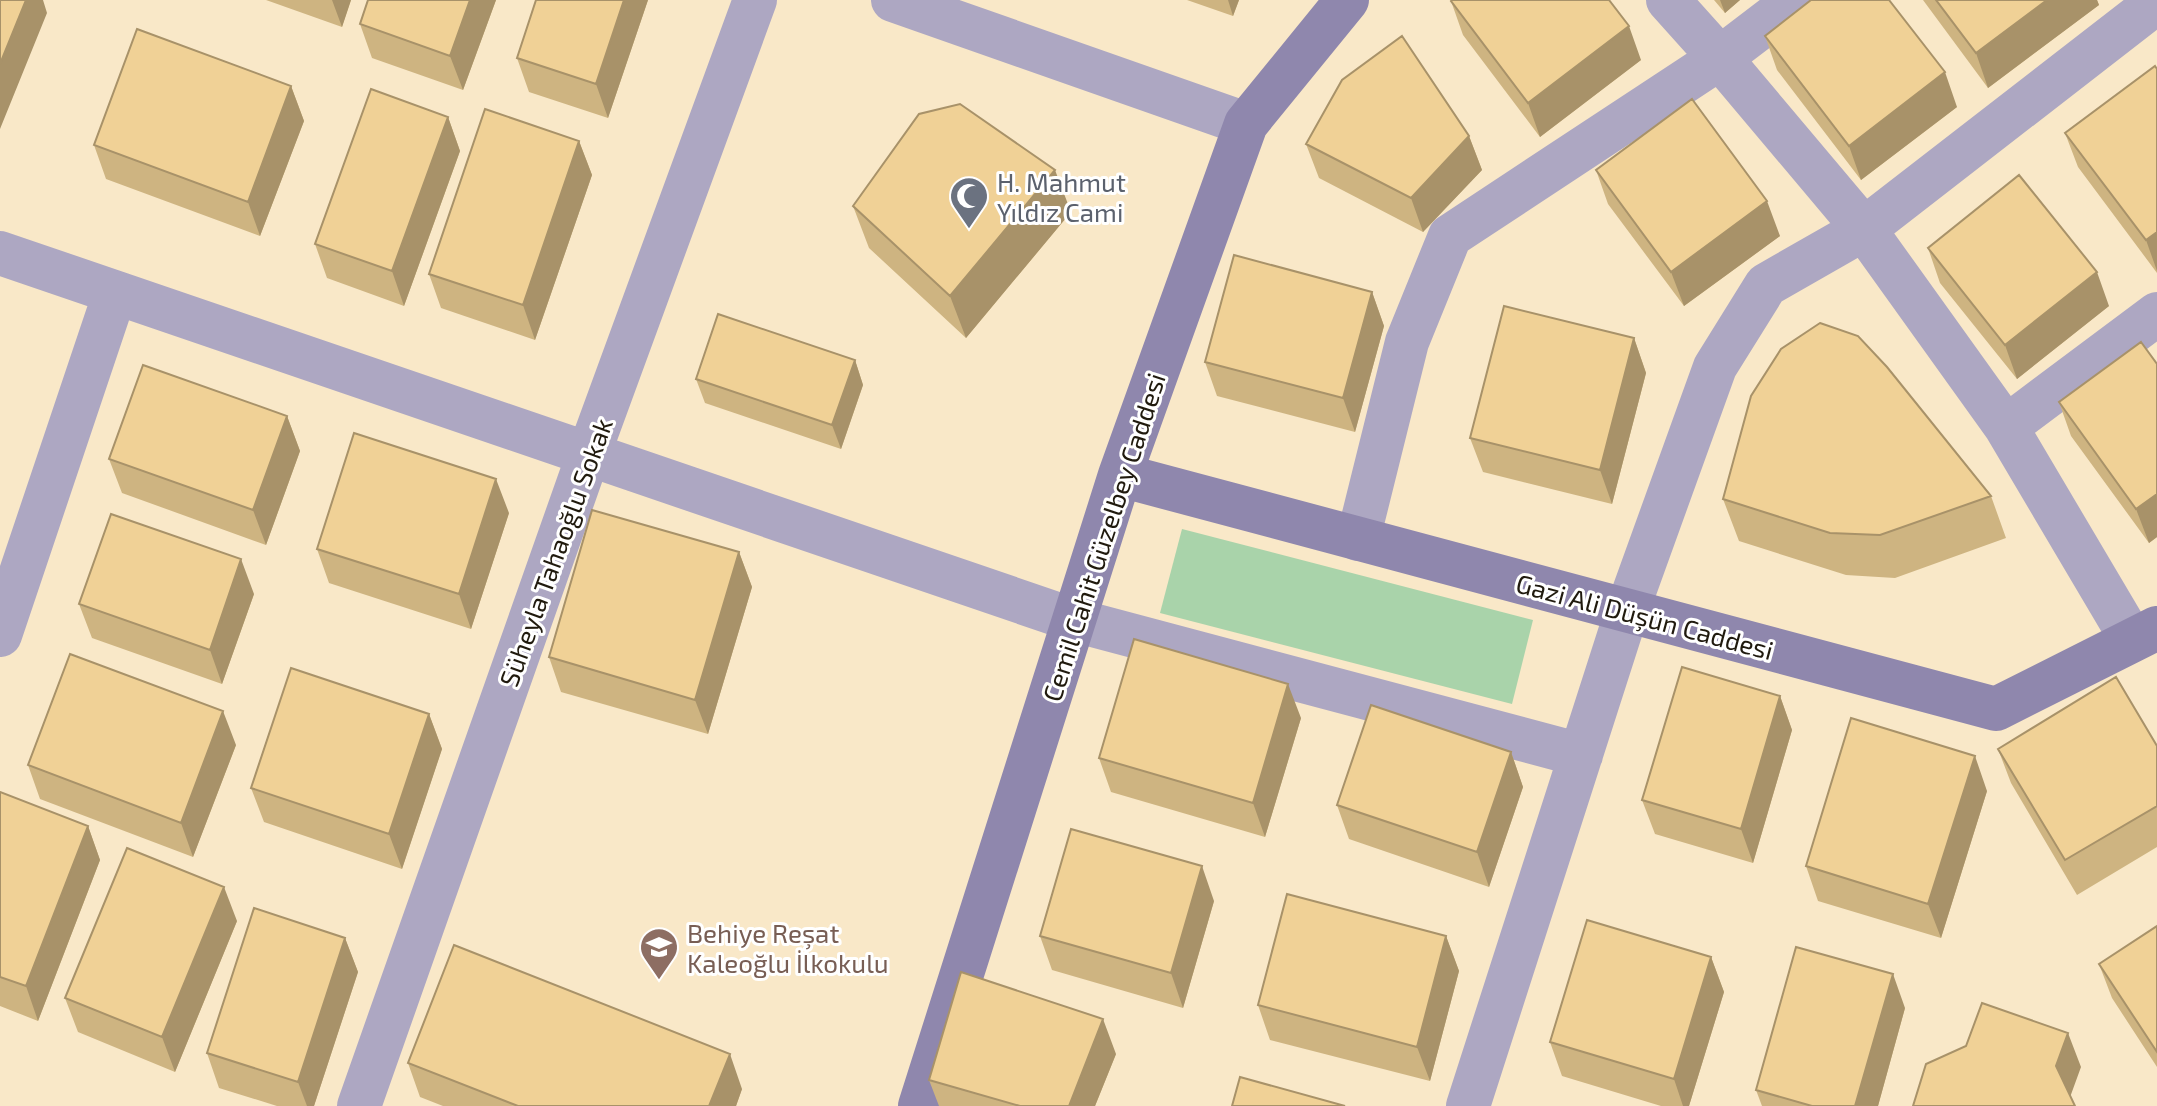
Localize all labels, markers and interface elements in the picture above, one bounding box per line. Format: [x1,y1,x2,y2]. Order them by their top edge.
place label: H. Mahmut Yıldız Cami [997,166,1126,227]
mosque icon: H. Mahmut Yıldız Cami [948,175,990,230]
street label: Cemil Cahit Güzelbey Caddesi [1035,369,1171,705]
street label: Süheyla Tahaoğlu Sokak [492,414,618,690]
street label: Gazi Ali Düşün Caddesi [1512,567,1777,667]
place label: Behiye Reşat Kaleoğlu İlkokulu [687,917,889,978]
school or university icon: Behiye Reşat Kaleoğlu İlkokulu [638,926,680,981]

